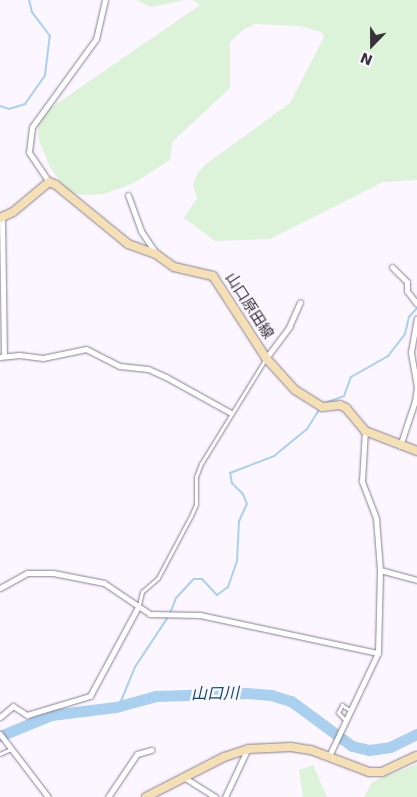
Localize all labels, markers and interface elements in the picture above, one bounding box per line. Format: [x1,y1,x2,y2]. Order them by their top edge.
north arrow [347,20,397,70]
text: N [358,49,375,69]
street label: 山口原田線 [221,270,277,342]
water label: 山口川 [191,684,239,704]

